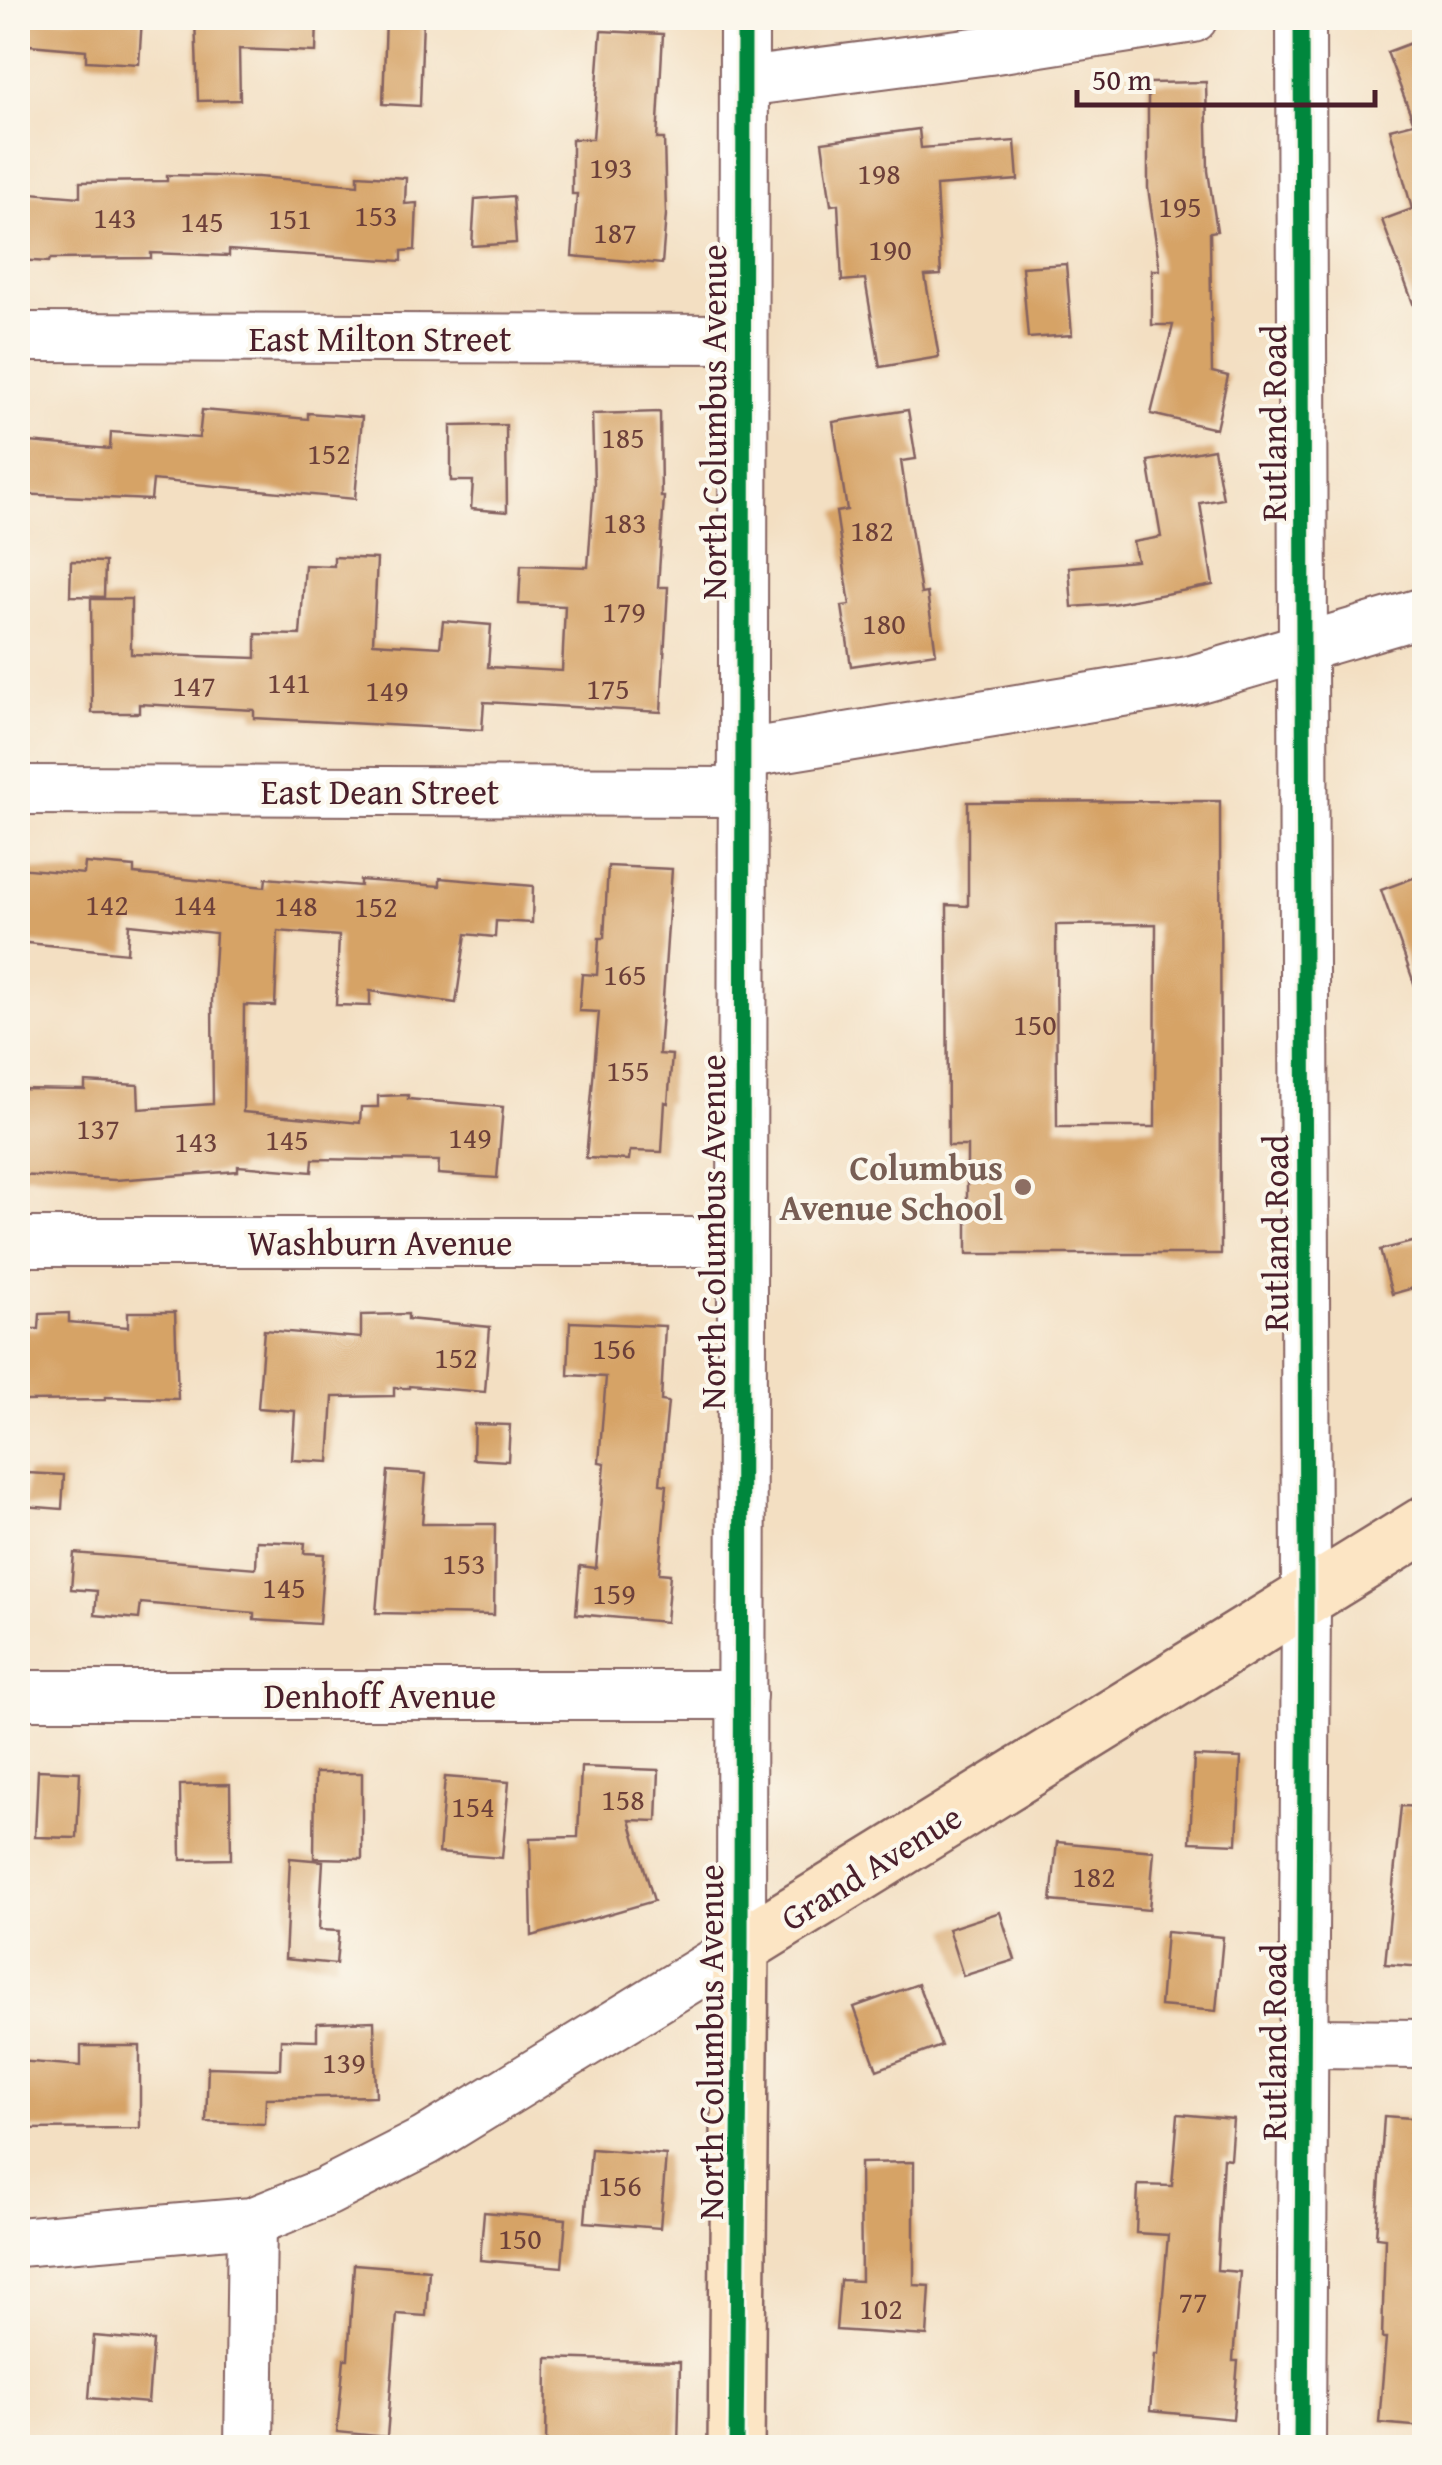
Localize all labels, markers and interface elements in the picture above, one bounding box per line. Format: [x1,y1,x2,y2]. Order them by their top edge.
scale bar [1077,45,1374,107]
text: 50 m [1092,57,1152,101]
house number: 193 [589,145,633,189]
house number: 198 [857,151,901,195]
house number: 195 [1158,184,1202,228]
house number: 153 [354,193,398,237]
house number: 143 [93,195,137,239]
house number: 151 [268,196,312,240]
house number: 145 [180,199,224,243]
house number: 187 [593,210,637,254]
house number: 190 [868,227,912,271]
street label: North Columbus Avenue [688,244,739,600]
street label: East Milton Street [249,313,511,364]
street label: Rutland Road [1248,324,1299,522]
house number: 185 [601,415,645,459]
house number: 152 [307,431,351,475]
house number: 183 [603,500,647,544]
house number: 182 [850,508,894,552]
house number: 179 [602,589,646,633]
house number: 180 [862,601,906,645]
house number: 141 [267,660,311,704]
house number: 147 [172,663,216,707]
house number: 175 [586,666,630,710]
house number: 149 [365,668,409,712]
street label: East Dean Street [261,766,499,817]
house number: 142 [85,882,129,926]
house number: 144 [173,882,217,926]
house number: 148 [274,883,318,927]
house number: 152 [354,884,398,928]
house number: 165 [603,952,647,996]
house number: 150 [1013,1002,1057,1046]
house number: 155 [606,1048,650,1092]
street label: North Columbus Avenue [687,1054,738,1410]
house number: 137 [76,1106,120,1150]
house number: 149 [448,1115,492,1159]
house number: 145 [265,1117,309,1161]
house number: 143 [174,1119,218,1163]
street label: Rutland Road [1250,1134,1301,1332]
place label: Columbus Avenue School [780,1142,1003,1233]
marker: Columbus Avenue School [1012,1176,1034,1198]
street label: Washburn Avenue [248,1217,512,1268]
house number: 156 [592,1326,636,1370]
house number: 152 [434,1335,478,1379]
house number: 153 [442,1541,486,1585]
house number: 145 [262,1565,306,1609]
house number: 159 [592,1571,636,1615]
street label: Denhoff Avenue [264,1670,496,1721]
house number: 158 [601,1777,645,1821]
house number: 154 [451,1784,495,1828]
street label: Grand Avenue [771,1791,971,1943]
house number: 182 [1072,1854,1116,1898]
street label: North Columbus Avenue [685,1864,736,2220]
street label: Rutland Road [1248,1943,1299,2141]
house number: 139 [322,2040,366,2084]
house number: 156 [598,2163,642,2207]
house number: 150 [498,2216,542,2260]
house number: 77 [1179,2279,1207,2323]
house number: 102 [859,2286,903,2330]

